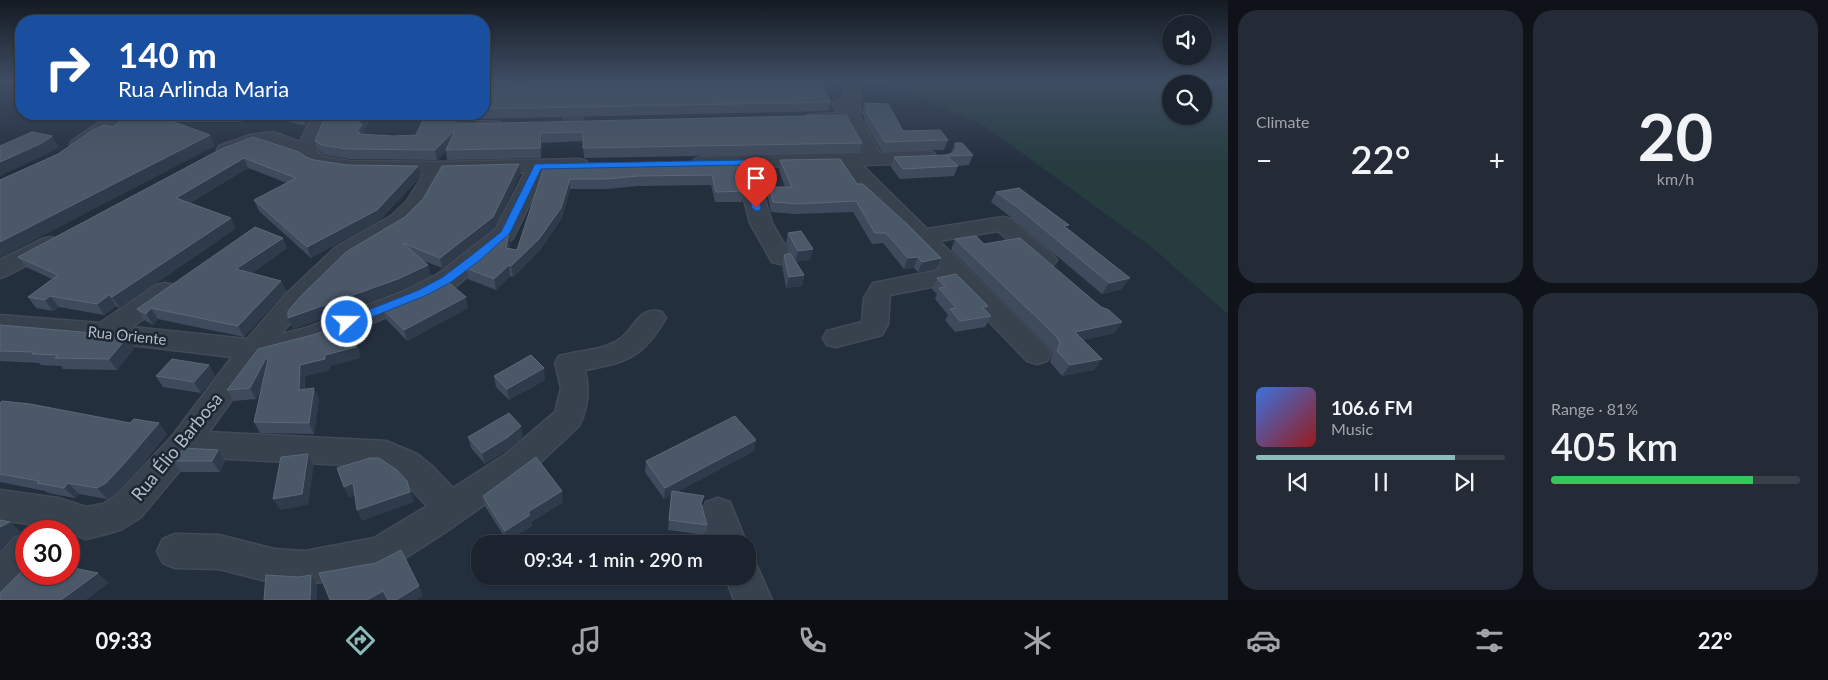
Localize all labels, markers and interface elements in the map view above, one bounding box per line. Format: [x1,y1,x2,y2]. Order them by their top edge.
map controls [1162,15,1212,125]
button: sound [1162,15,1212,65]
text: 140 m [118,33,217,75]
icon: right [35,35,100,100]
text: Rua Arlinda Maria [118,75,289,102]
button: search [1162,75,1212,125]
text: 20 [1638,97,1713,175]
text: Climate [1256,112,1309,131]
text: 22° [1351,136,1410,182]
text: − [1256,143,1272,177]
text: + [1489,143,1505,177]
pin [735,157,777,208]
icon: arrive [742,164,770,192]
text: km/h [1657,169,1694,188]
position arrow [320,295,372,347]
street label: Rua Oriente [87,322,167,348]
street label: Rua Élio Barbosa [126,388,226,505]
text: 106.6 FM [1331,396,1413,419]
text: Range · 81% [1551,399,1638,418]
text: Music [1331,419,1373,438]
text: 405 km [1551,423,1678,469]
icon: previous [1284,468,1312,496]
icon: pause [1367,468,1395,496]
icon: next [1450,468,1478,496]
speed limit sign: 30 [15,520,80,585]
text: 09:34 · 1 min · 290 m [524,548,703,571]
icon: directions [343,623,378,658]
icon: music [569,623,604,658]
icon: phone [795,623,830,658]
icon: climate [1020,623,1055,658]
icon: car [1246,623,1281,658]
icon: filters [1472,623,1507,658]
text: 09:33 [95,627,152,654]
text: 22° [1698,627,1732,654]

